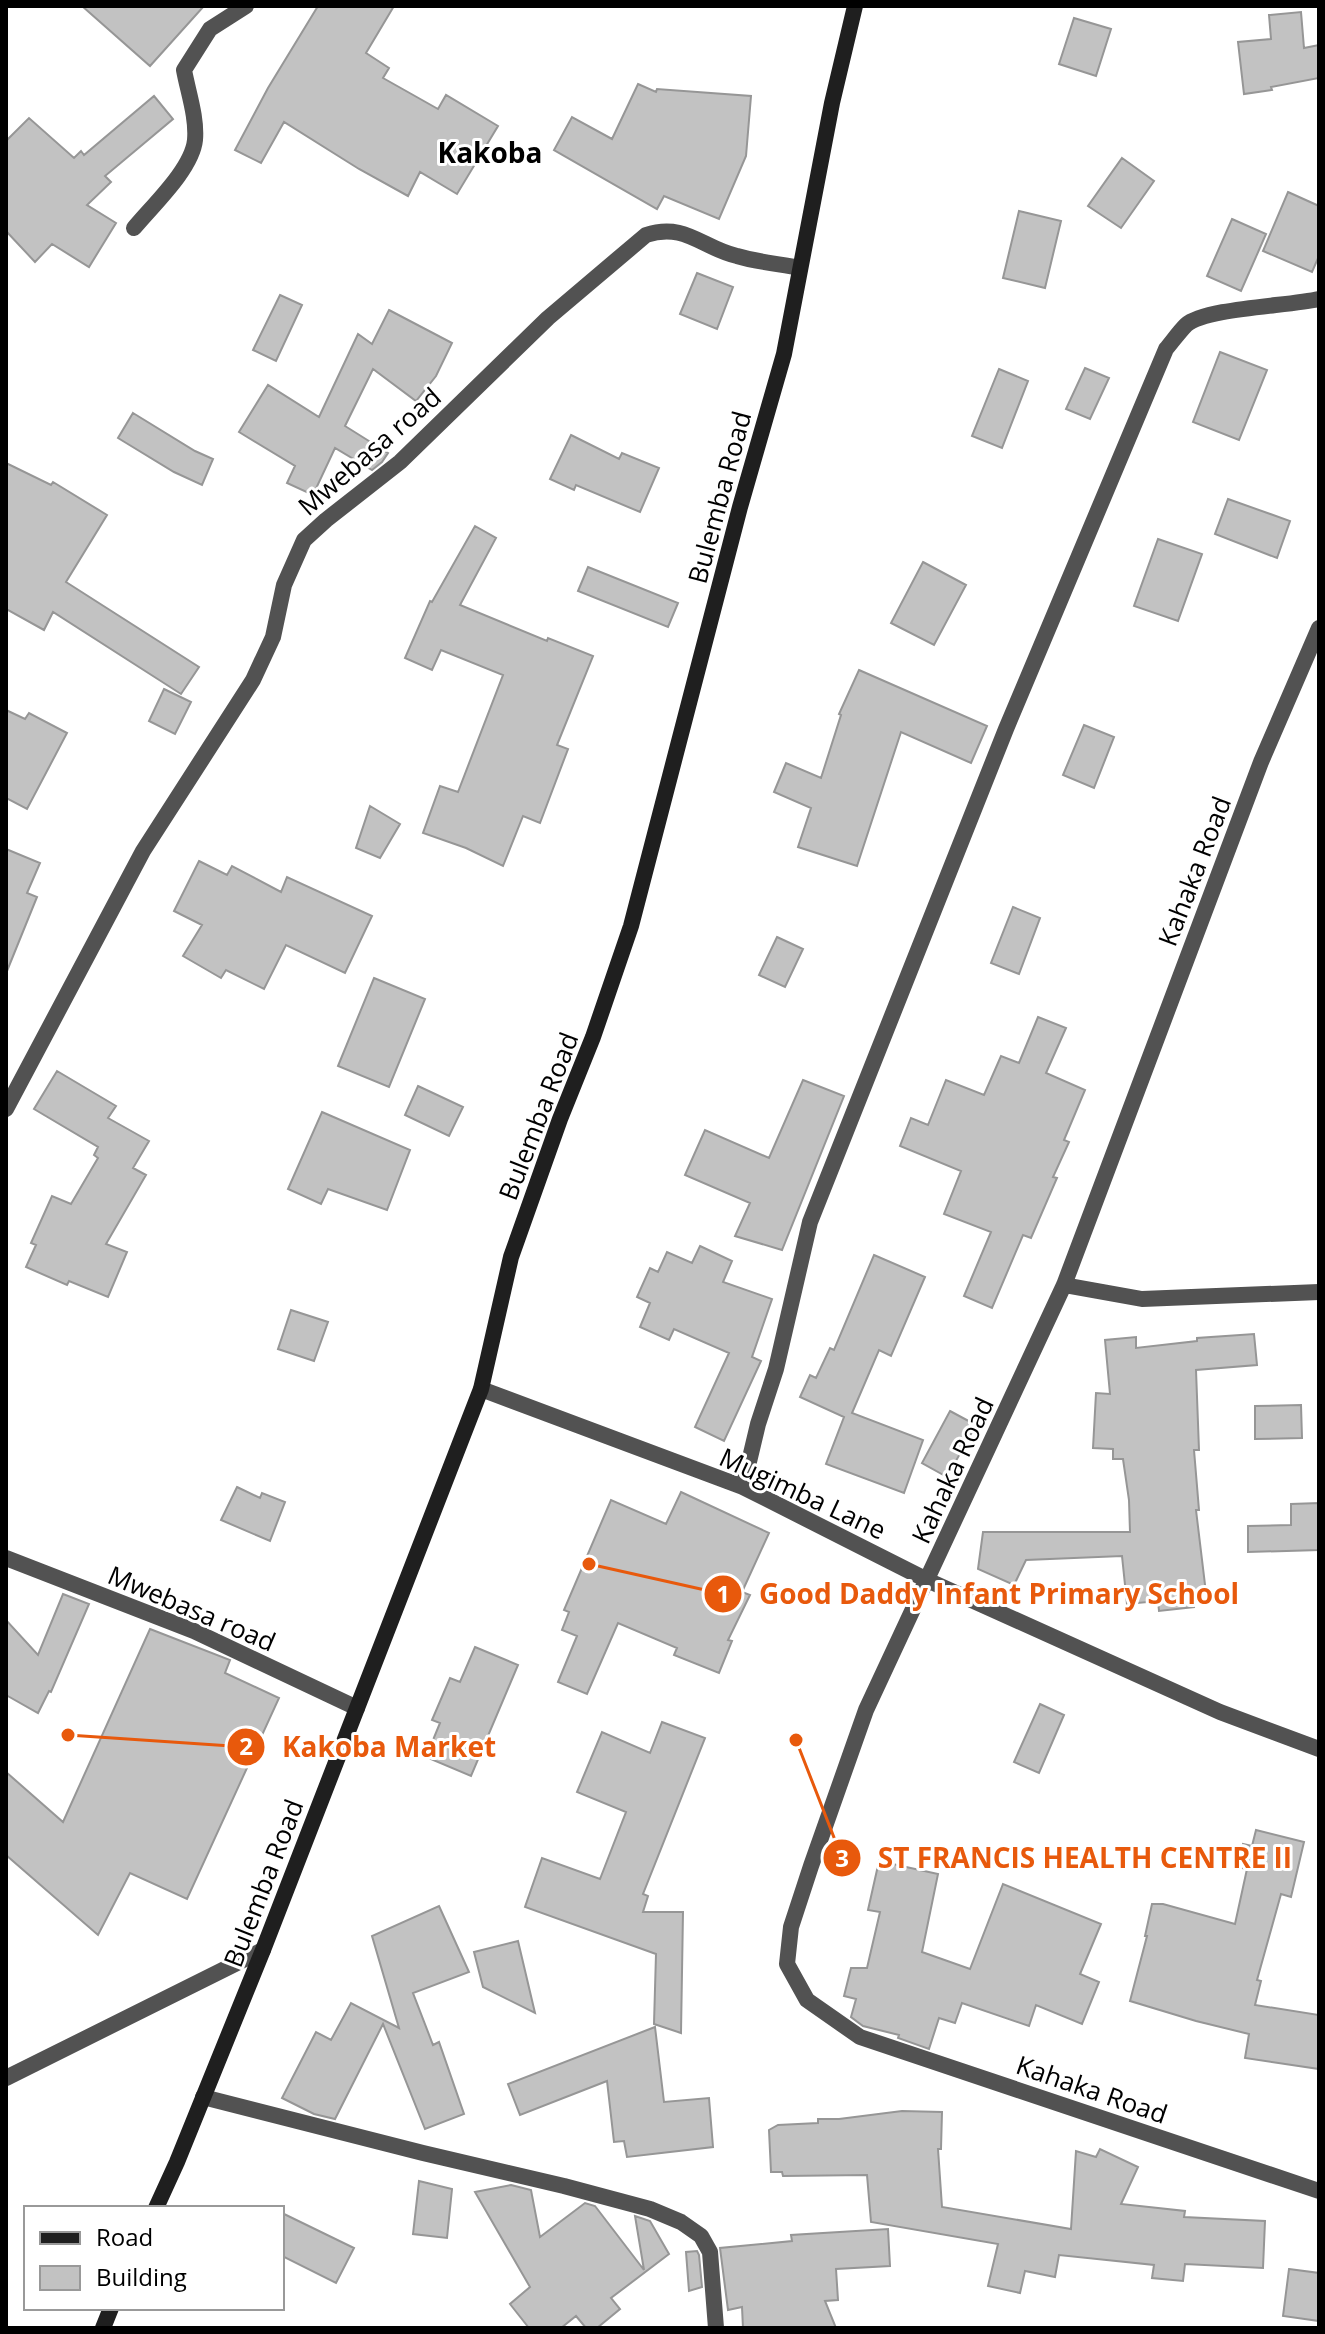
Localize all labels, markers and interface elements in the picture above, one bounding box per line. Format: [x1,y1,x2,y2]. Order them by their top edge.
district label: Kakoba [438,133,542,171]
street label: Mwebasa road [290,379,448,523]
street label: Bulemba Road [679,407,759,587]
street label: Kahaka Road [1149,791,1239,951]
street label: Bulemba Road [489,1027,587,1205]
street label: Kahaka Road [902,1391,1002,1549]
street label: Mugimba Lane [714,1439,892,1547]
street label: Mwebasa road [103,1557,281,1659]
callout: Good Daddy Infant Primary School [703,1568,1255,1620]
text: Good Daddy Infant Primary School [759,1574,1239,1612]
text: 1 [716,1577,730,1610]
callout: Kakoba Market [226,1721,513,1773]
text: Kakoba Market [282,1727,496,1765]
text: 2 [239,1729,253,1762]
street label: Bulemba Road [214,1794,312,1972]
callout: ST FRANCIS HEALTH CENTRE II [822,1832,1309,1884]
text: ST FRANCIS HEALTH CENTRE II [878,1838,1292,1876]
text: 3 [835,1841,849,1874]
street label: Kahaka Road [1012,2046,1172,2132]
legend [24,2206,284,2310]
text: Road [96,2220,153,2253]
text: Building [96,2260,187,2293]

